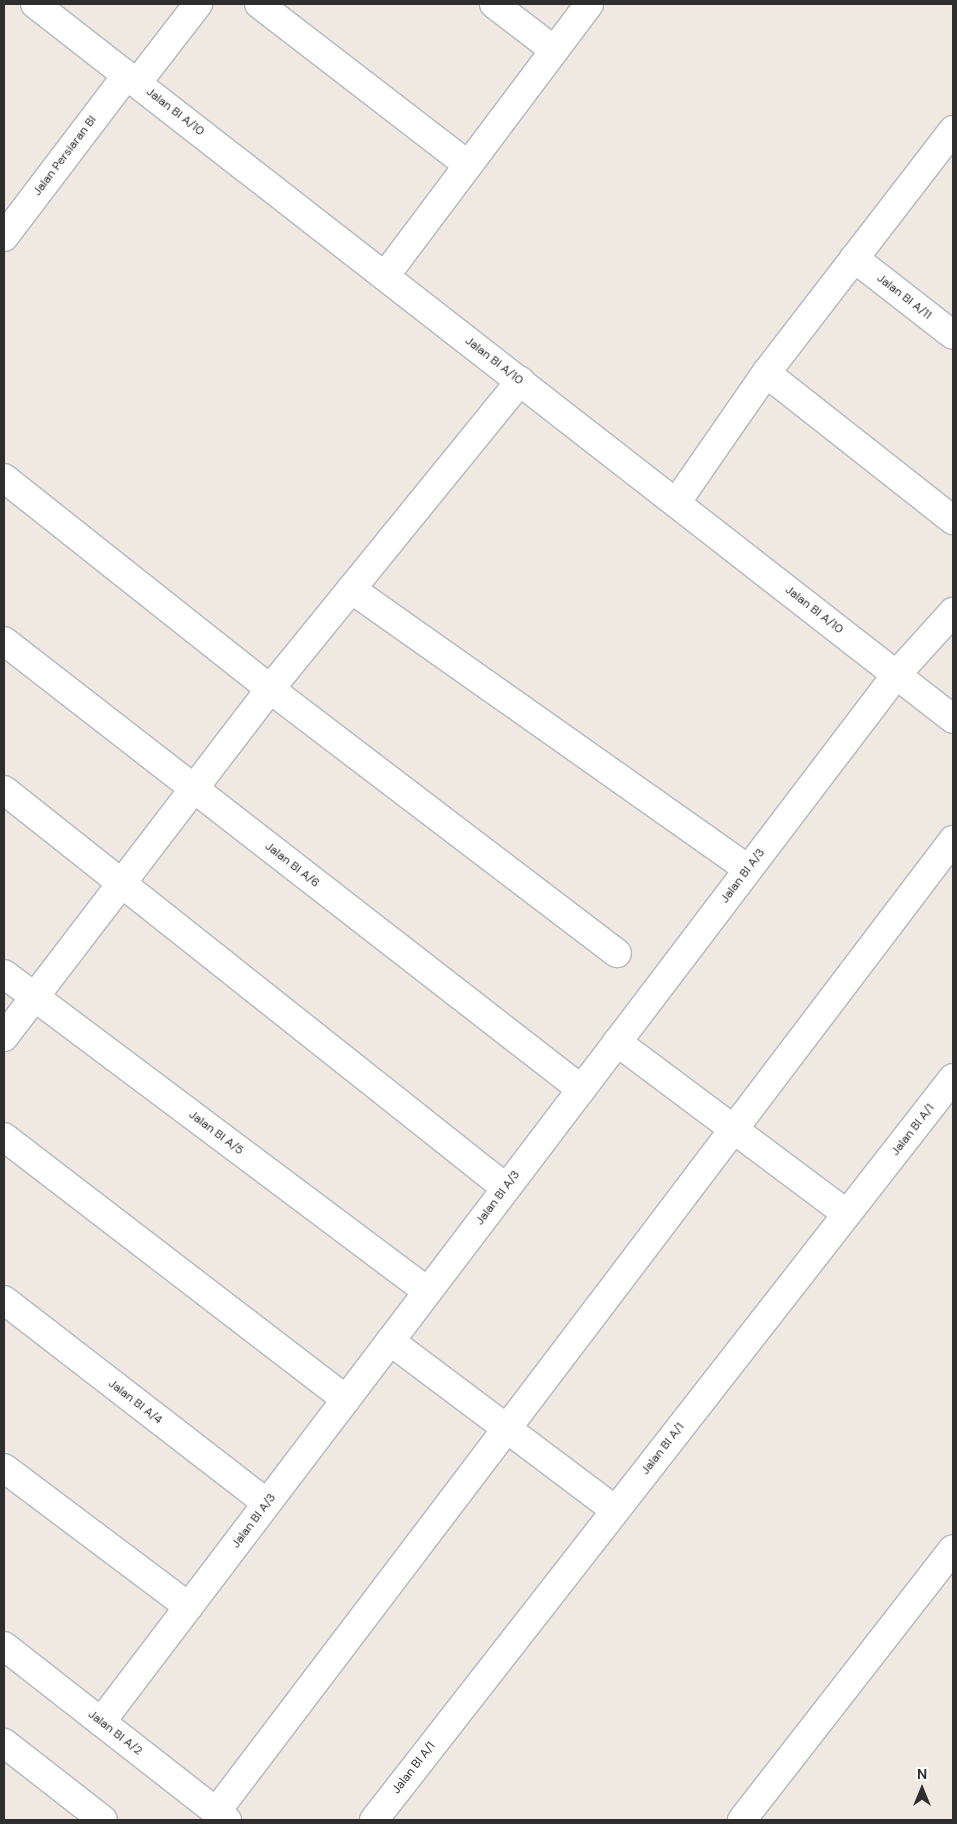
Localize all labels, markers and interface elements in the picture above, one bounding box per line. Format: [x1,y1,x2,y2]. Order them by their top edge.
street label: Jalan BI A/10 [143,85,207,139]
street label: Jalan Persiaran BI [30,113,100,199]
street label: Jalan BI A/11 [874,271,934,323]
street label: Jalan BI A/10 [462,334,526,388]
street label: Jalan BI A/10 [782,583,846,637]
street label: Jalan BI A/6 [262,839,322,891]
street label: Jalan BI A/3 [718,846,768,906]
street label: Jalan BI A/1 [888,1101,938,1159]
street label: Jalan BI A/5 [186,1108,246,1158]
street label: Jalan BI A/3 [473,1168,523,1228]
street label: Jalan BI A/4 [105,1377,165,1427]
street label: Jalan BI A/1 [638,1420,688,1478]
street label: Jalan BI A/3 [229,1491,279,1551]
street label: Jalan BI A/2 [85,1707,145,1759]
street label: Jalan BI A/1 [389,1739,439,1797]
north arrow [897,1764,947,1814]
text: N [917,1765,927,1783]

